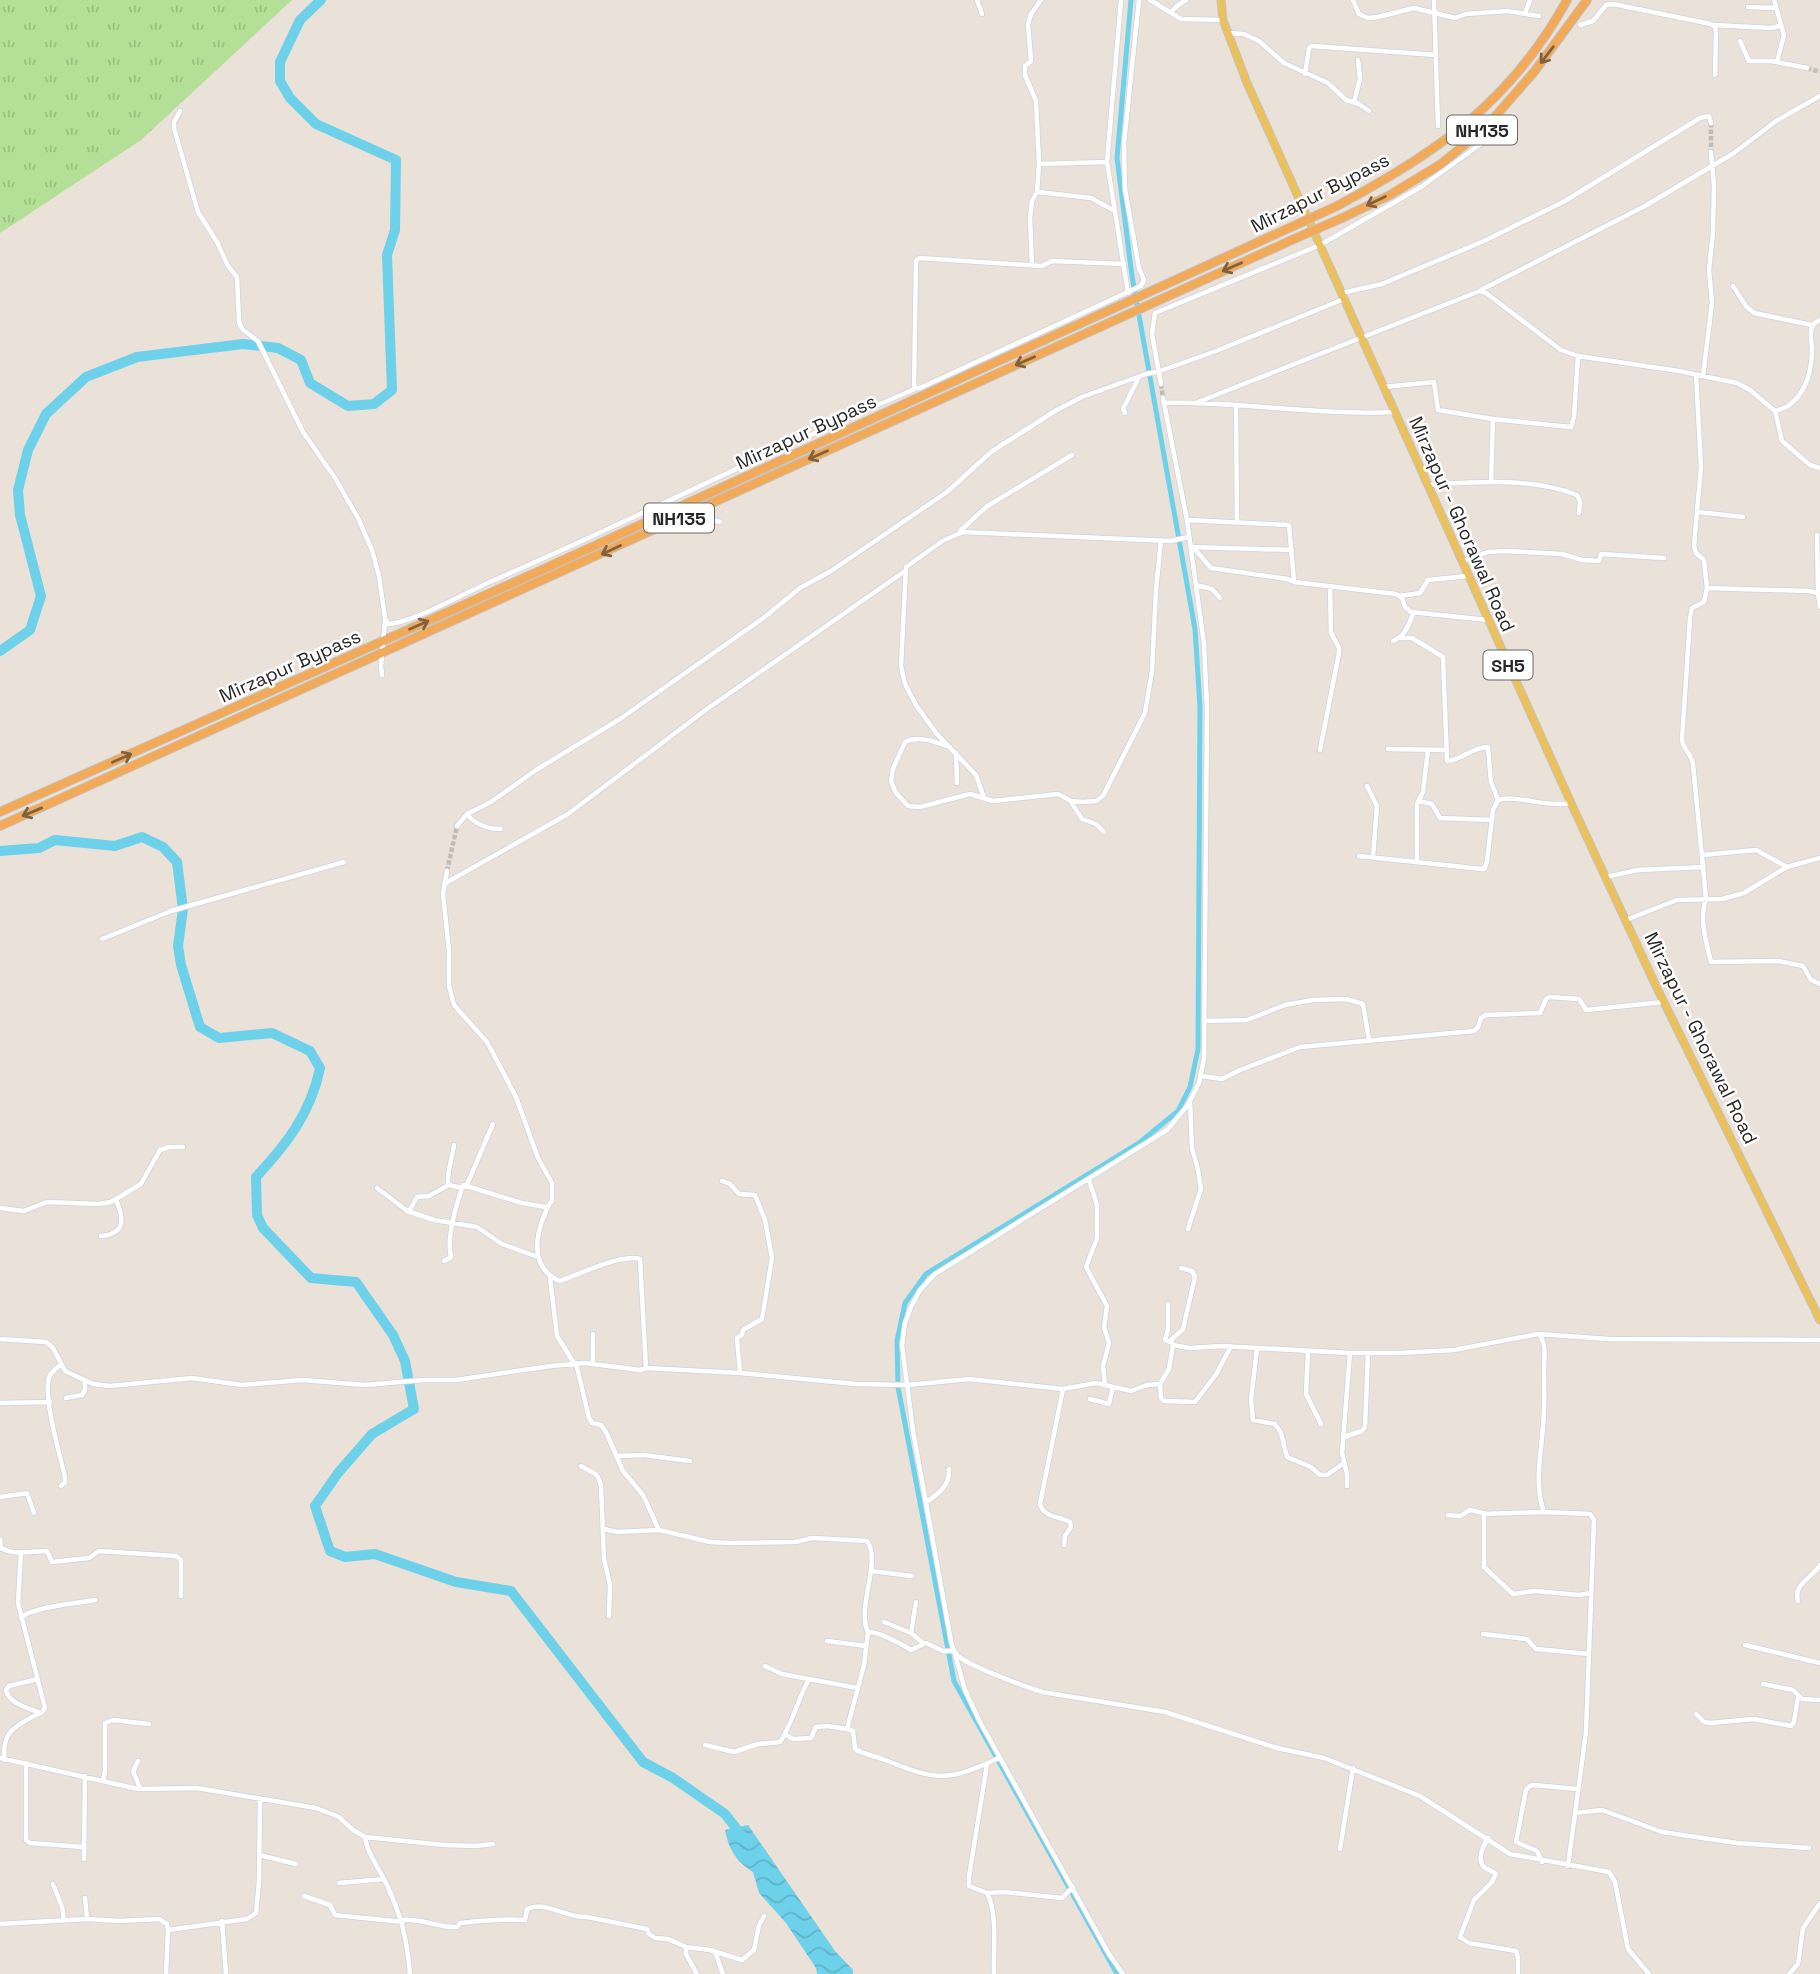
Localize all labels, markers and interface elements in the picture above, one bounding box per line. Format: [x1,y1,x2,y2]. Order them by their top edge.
one-way arrow [1539,45,1554,64]
road number: NH135 [1447,116,1517,145]
street label: Mirzapur Bypass [1247,147,1393,239]
one-way arrow [1366,195,1387,209]
one-way arrow [1222,261,1243,274]
one-way arrow [1015,355,1036,368]
street label: Mirzapur Bypass [732,389,880,475]
street label: Mirzapur - Ghorawal Road [1403,412,1521,636]
one-way arrow [807,449,829,462]
road number: NH135 [644,504,714,532]
one-way arrow [601,544,622,557]
one-way arrow [408,618,429,631]
street label: Mirzapur Bypass [215,624,365,708]
road number: SH5 [1484,650,1532,680]
one-way arrow [111,751,132,764]
one-way arrow [22,806,43,819]
street label: Mirzapur - Ghorawal Road [1639,928,1763,1148]

